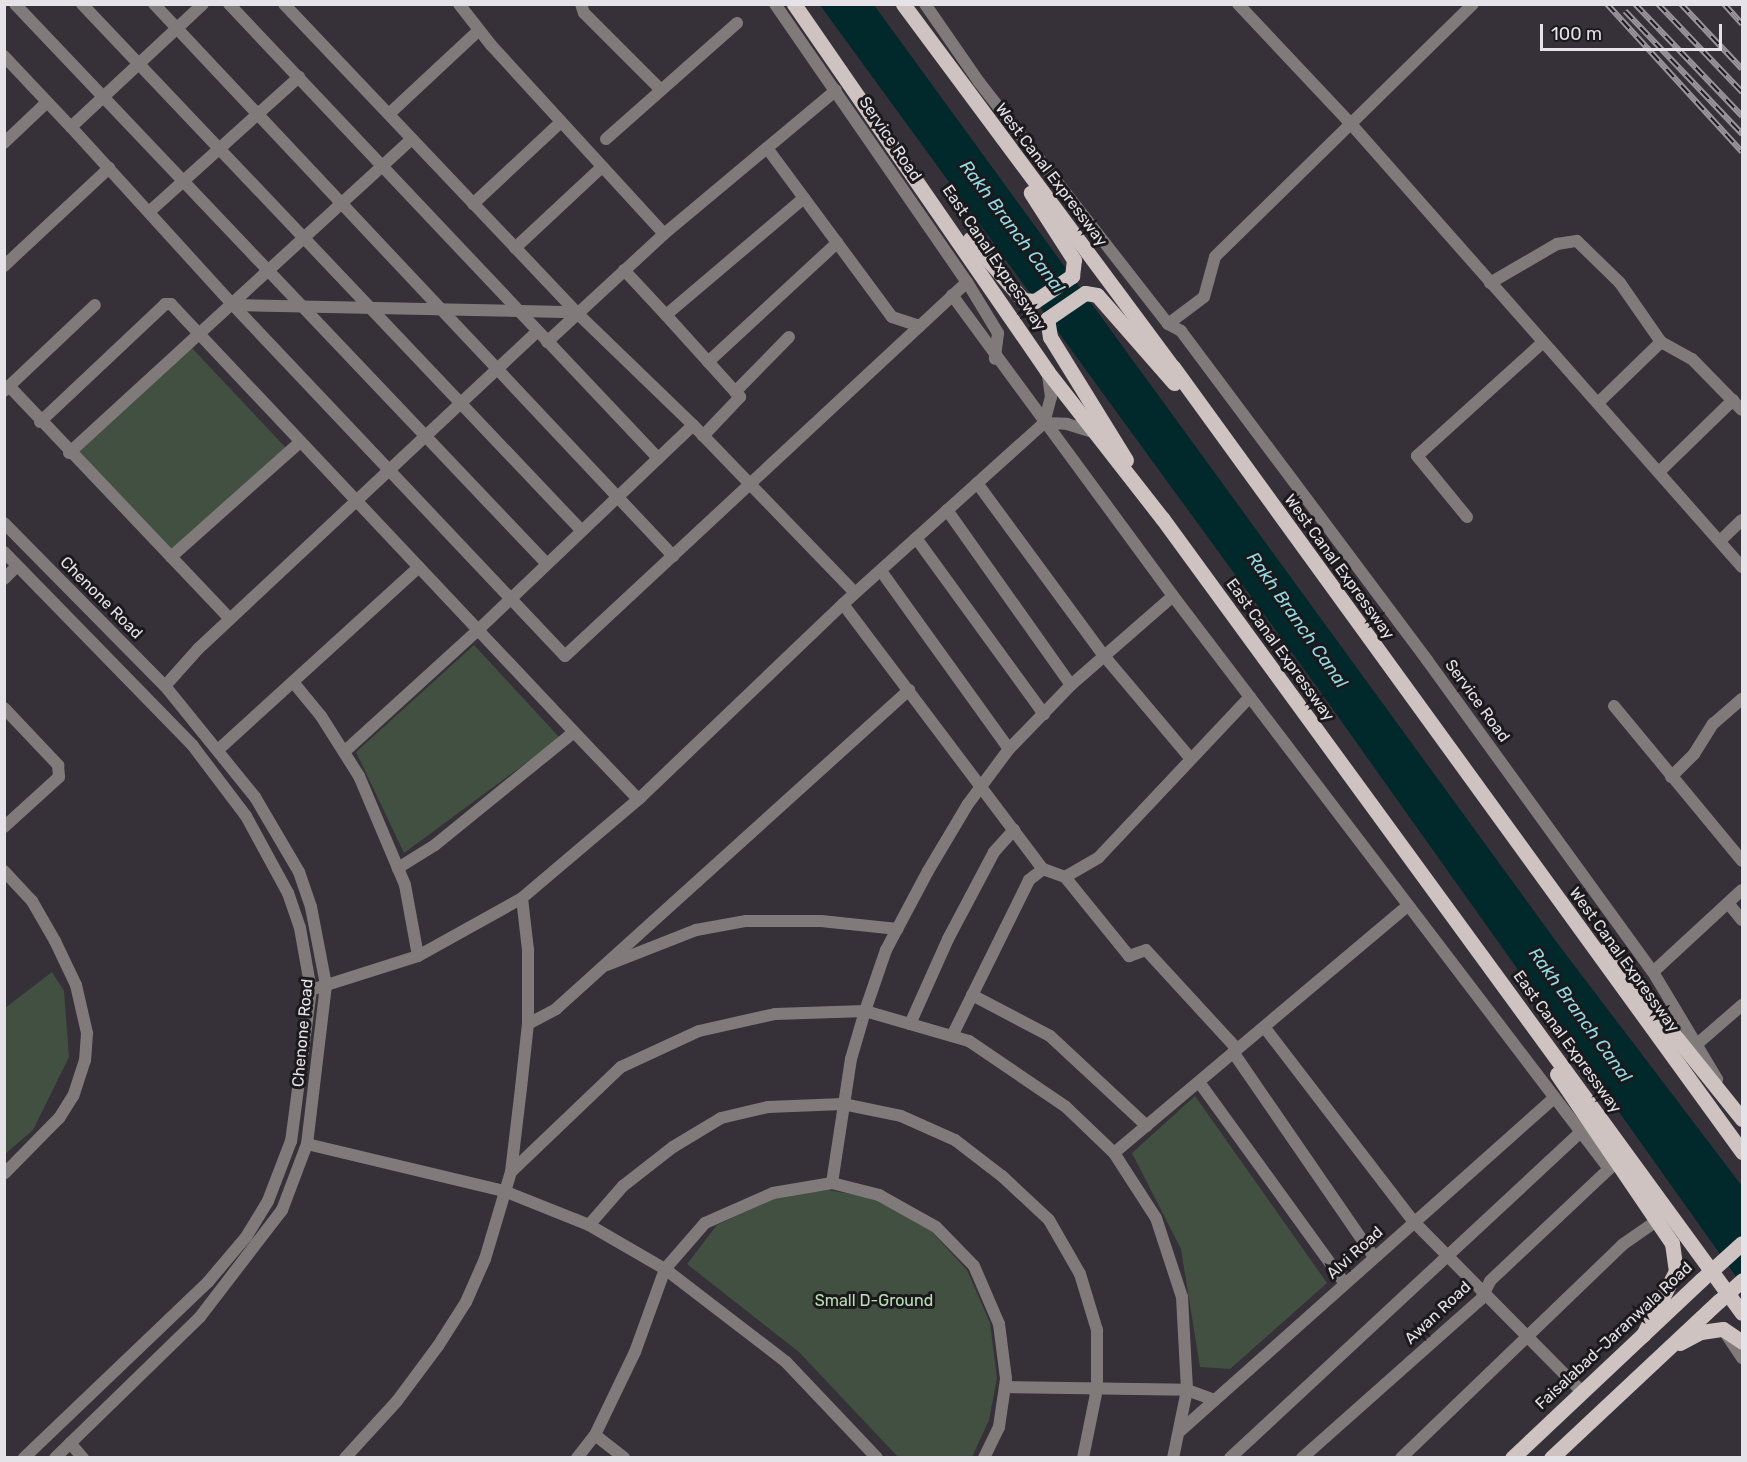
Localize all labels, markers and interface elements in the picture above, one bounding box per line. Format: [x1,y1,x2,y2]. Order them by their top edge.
scale bar [1543,12,1724,50]
text: 100 m [1551,23,1602,45]
street label: Service Road [855,93,925,185]
street label: West Canal Expressway [991,100,1111,250]
water label: Rakh Branch Canal [955,156,1069,298]
street label: East Canal Expressway [938,182,1050,334]
street label: West Canal Expressway [1280,491,1398,643]
water label: Rakh Branch Canal [1242,548,1352,692]
street label: Chenone Road [56,553,146,643]
street label: East Canal Expressway [1222,575,1338,725]
street label: Service Road [1441,656,1513,746]
street label: West Canal Expressway [1565,884,1683,1036]
water label: Rakh Branch Canal [1524,943,1636,1087]
street label: East Canal Expressway [1509,967,1625,1117]
street label: Chenone Road [289,978,317,1088]
street label: Alvi Road [1323,1223,1387,1283]
street label: Faisalabad–Jaranwala Road [1532,1258,1696,1414]
street label: Awan Road [1401,1278,1475,1348]
park label: Small D-Ground [815,1291,933,1311]

